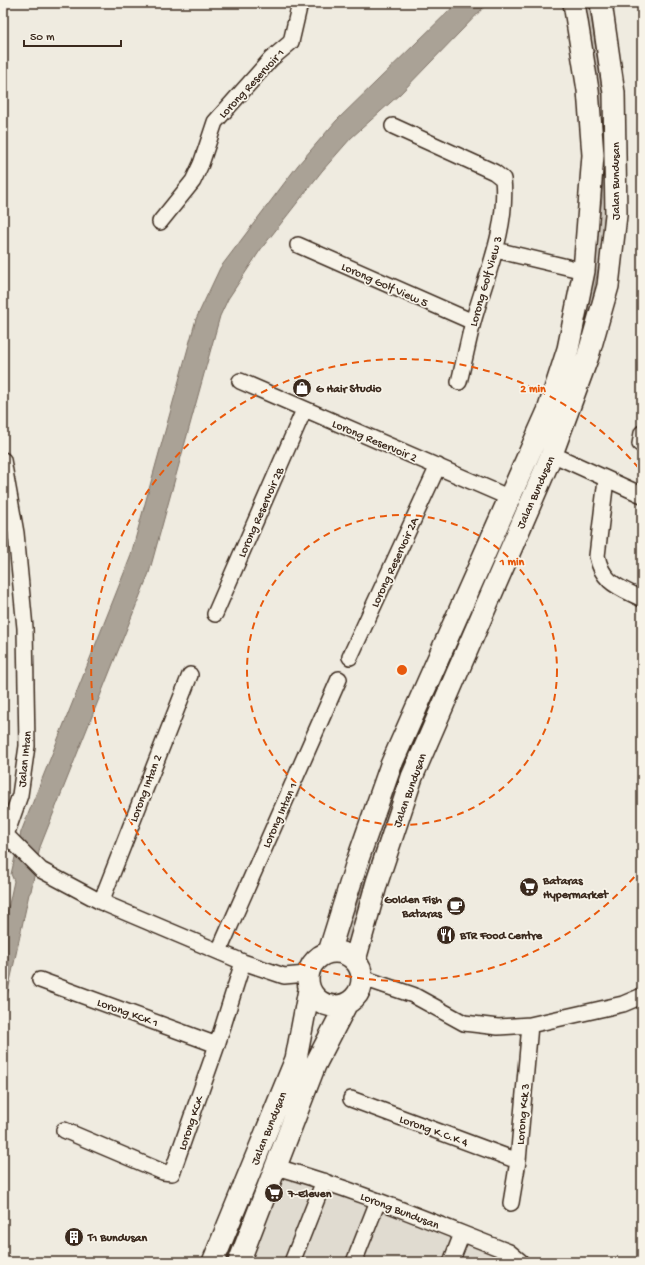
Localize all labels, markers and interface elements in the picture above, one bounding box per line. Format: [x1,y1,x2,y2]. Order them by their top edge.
scale bar [24,22,121,48]
text: 50 m [30,31,55,45]
street label: Lorong Reservoir 1 [217,47,288,122]
street label: Jalan Bundusan [610,142,624,220]
street label: Lorong Golf View 3 [467,235,507,328]
street label: Lorong Golf View 5 [339,260,430,311]
shop icon: G Hair Studio [291,377,313,399]
place label: G Hair Studio [316,383,382,397]
text: 2 min [520,383,546,397]
street label: Lorong Reservoir 2 [330,418,419,466]
street label: Jalan Bundusan [515,454,559,531]
street label: Lorong Reservoir 2B [236,465,288,560]
street label: Lorong Reservoir 2A [369,515,423,610]
text: 1 min [499,556,525,570]
centre of rings [395,663,409,677]
street label: Jalan Intan [16,730,36,788]
street label: Jalan Bundusan [391,751,431,830]
street label: Lorong Intan 2 [128,753,166,824]
street label: Lorong Intan 1 [260,781,302,851]
place label: Bataras Hypermarket [542,875,609,903]
supermarket icon: Bataras Hypermarket [518,876,540,898]
place label: Golden Fish Bataras [384,894,443,922]
cafe icon: Golden Fish Bataras [445,895,467,917]
restaurant icon: BTR Food Centre [435,924,457,946]
place label: BTR Food Centre [459,930,543,944]
street label: Lorong KCK 1 [95,996,160,1031]
street label: Lorong Kck 3 [514,1083,534,1145]
street label: Jalan Bundusan [249,1090,291,1167]
street label: Lorong KCK [176,1093,208,1153]
street label: Lorong K.C.K 4 [397,1113,470,1151]
supermarket icon: 7-Eleven [263,1182,285,1204]
place label: 7-Eleven [287,1188,332,1202]
street label: Lorong Bundusan [358,1190,441,1233]
building icon: T1 Bundusan [63,1226,85,1248]
place label: T1 Bundusan [87,1232,148,1246]

